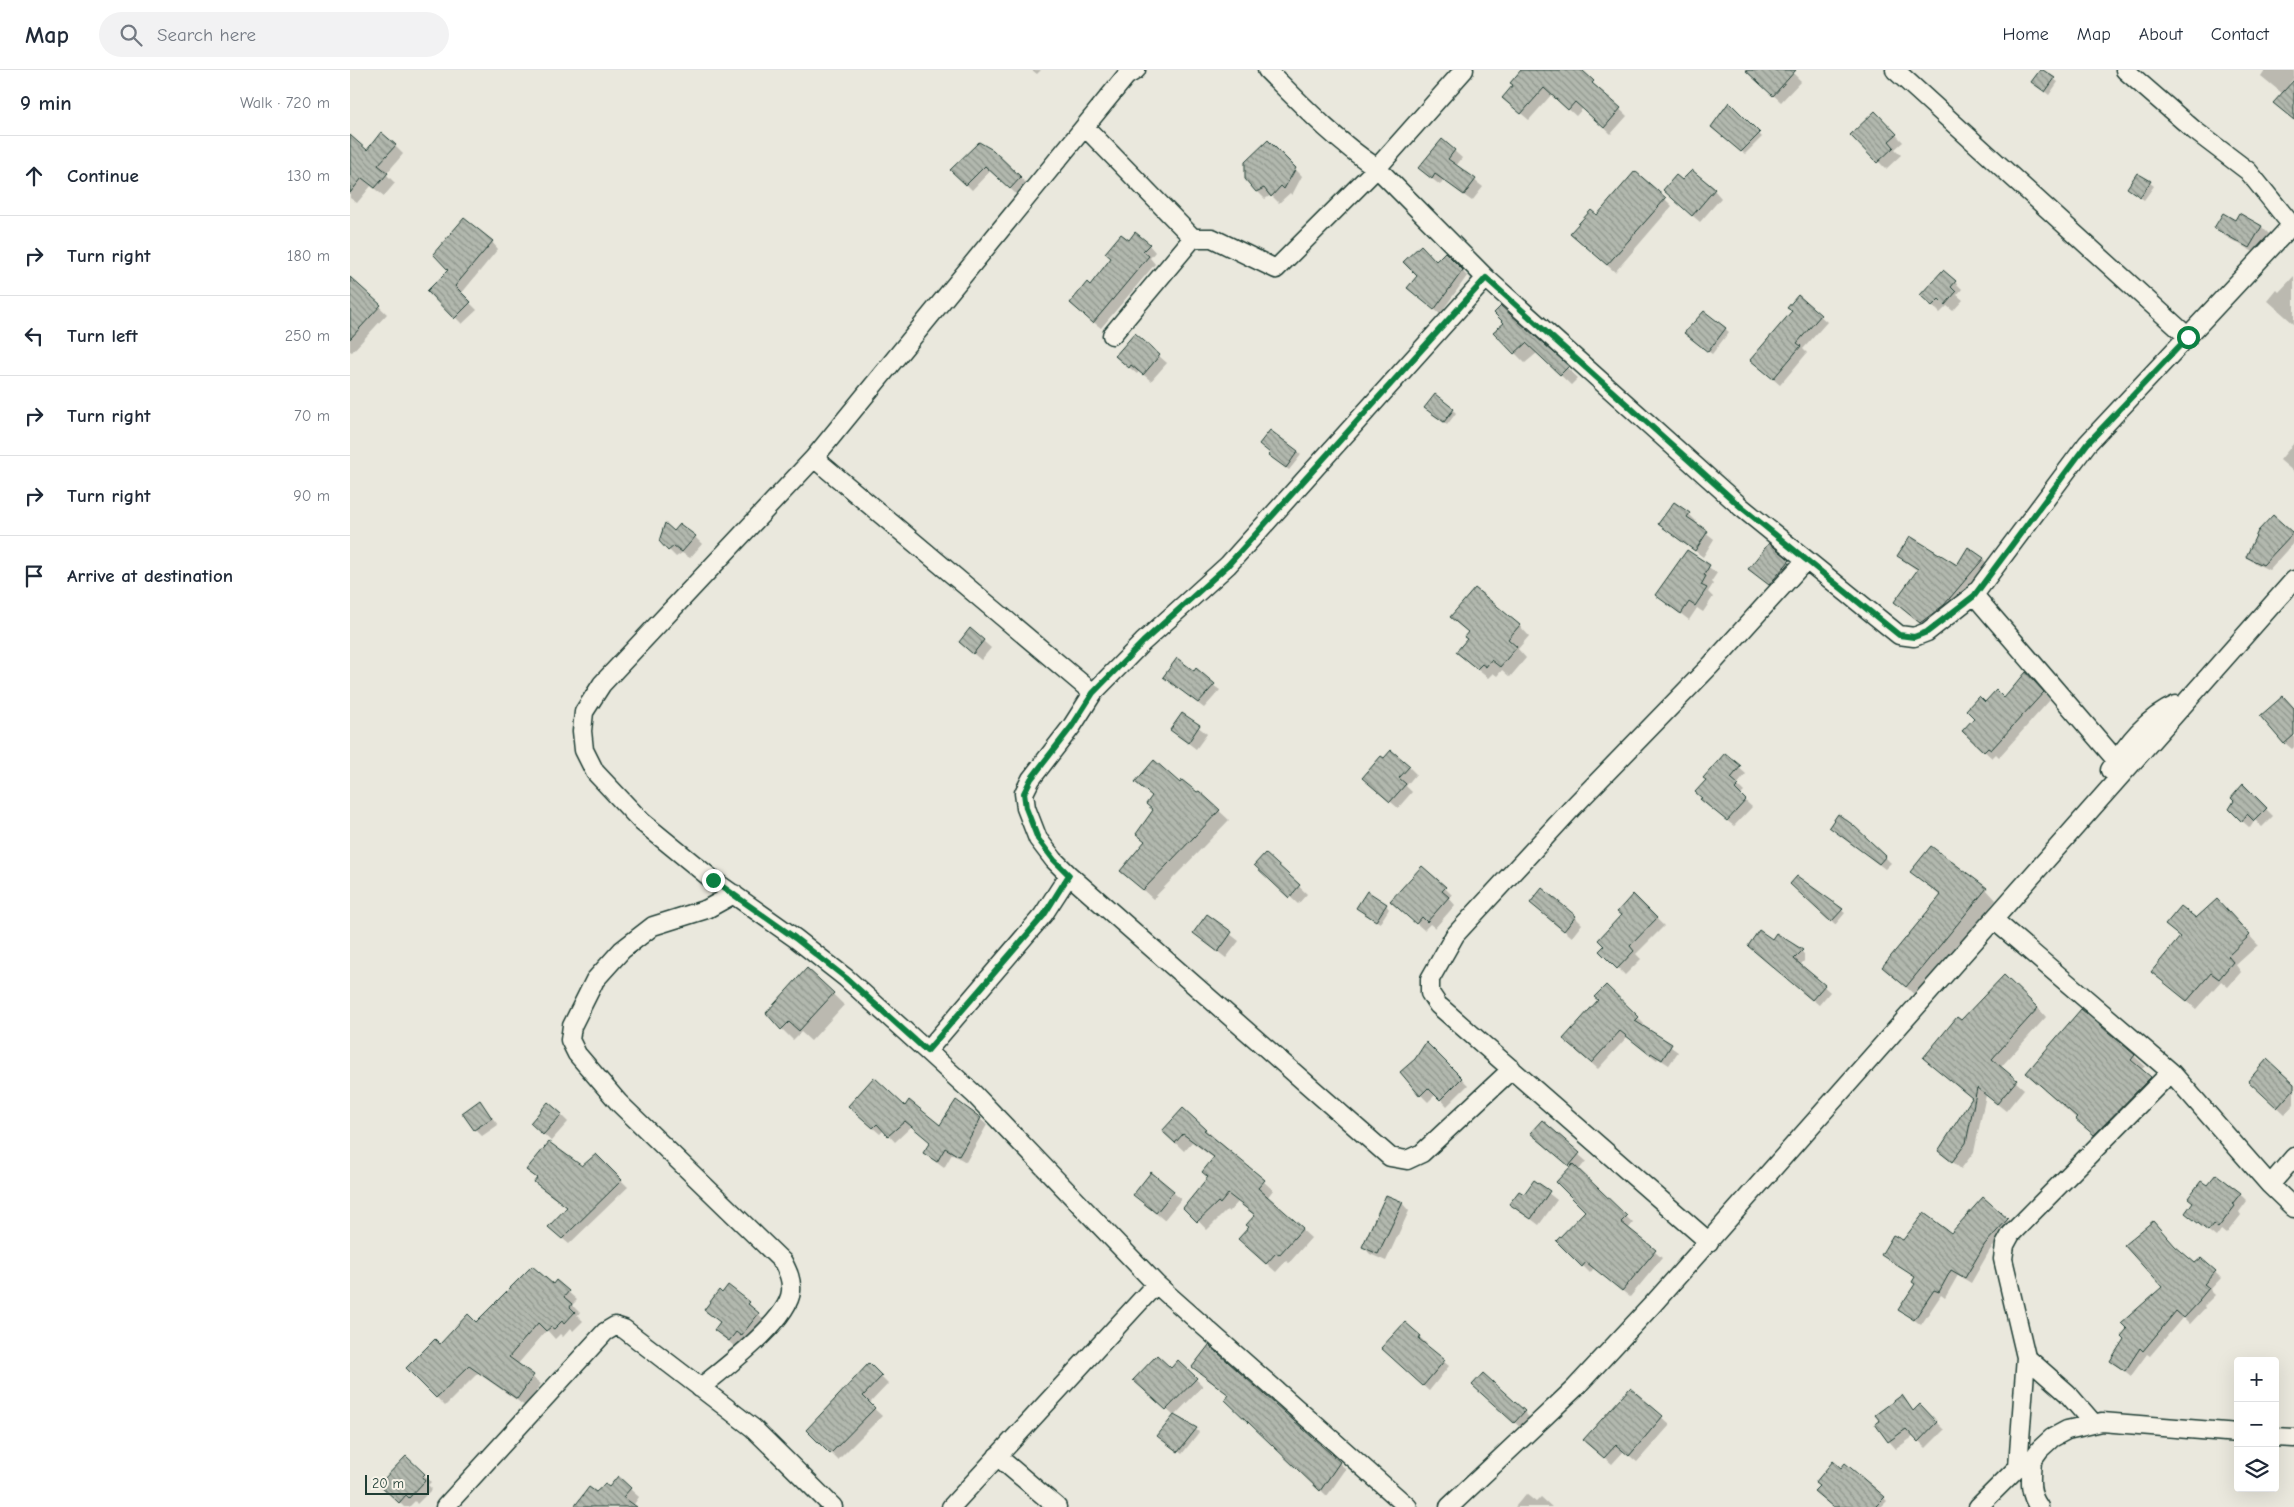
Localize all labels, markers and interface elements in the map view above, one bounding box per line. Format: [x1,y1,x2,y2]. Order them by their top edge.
search box [99,12,449,57]
text: Map [25,21,69,49]
icon: search [117,21,145,49]
text: Search here [157,24,256,46]
text: Home [2002,24,2049,45]
text: Map [2077,24,2111,45]
text: About [2139,24,2183,45]
text: Contact [2211,24,2269,45]
text: 9 min [20,91,72,115]
text: Walk · 720 m [240,94,330,112]
icon: ahead [20,162,48,190]
text: Continue [67,165,139,187]
text: 130 m [287,167,330,185]
icon: right [20,242,48,270]
text: Turn right [67,245,151,267]
text: 180 m [287,247,330,265]
icon: left [20,322,48,350]
text: Turn left [67,325,138,347]
route start [2177,326,2200,349]
text: 250 m [285,327,330,345]
icon: right [20,402,48,430]
text: Turn right [67,405,151,427]
text: 70 m [294,407,330,425]
icon: right [20,482,48,510]
text: Turn right [67,485,151,507]
text: 90 m [293,487,330,505]
icon: arrive [20,562,48,590]
text: Arrive at destination [67,565,233,587]
route end [702,869,725,892]
map controls [2234,1357,2279,1492]
button: + [2234,1357,2279,1402]
button: − [2234,1402,2279,1447]
button: layers [2234,1447,2279,1492]
scale bar [365,1472,429,1495]
text: 20 m [372,1475,404,1492]

